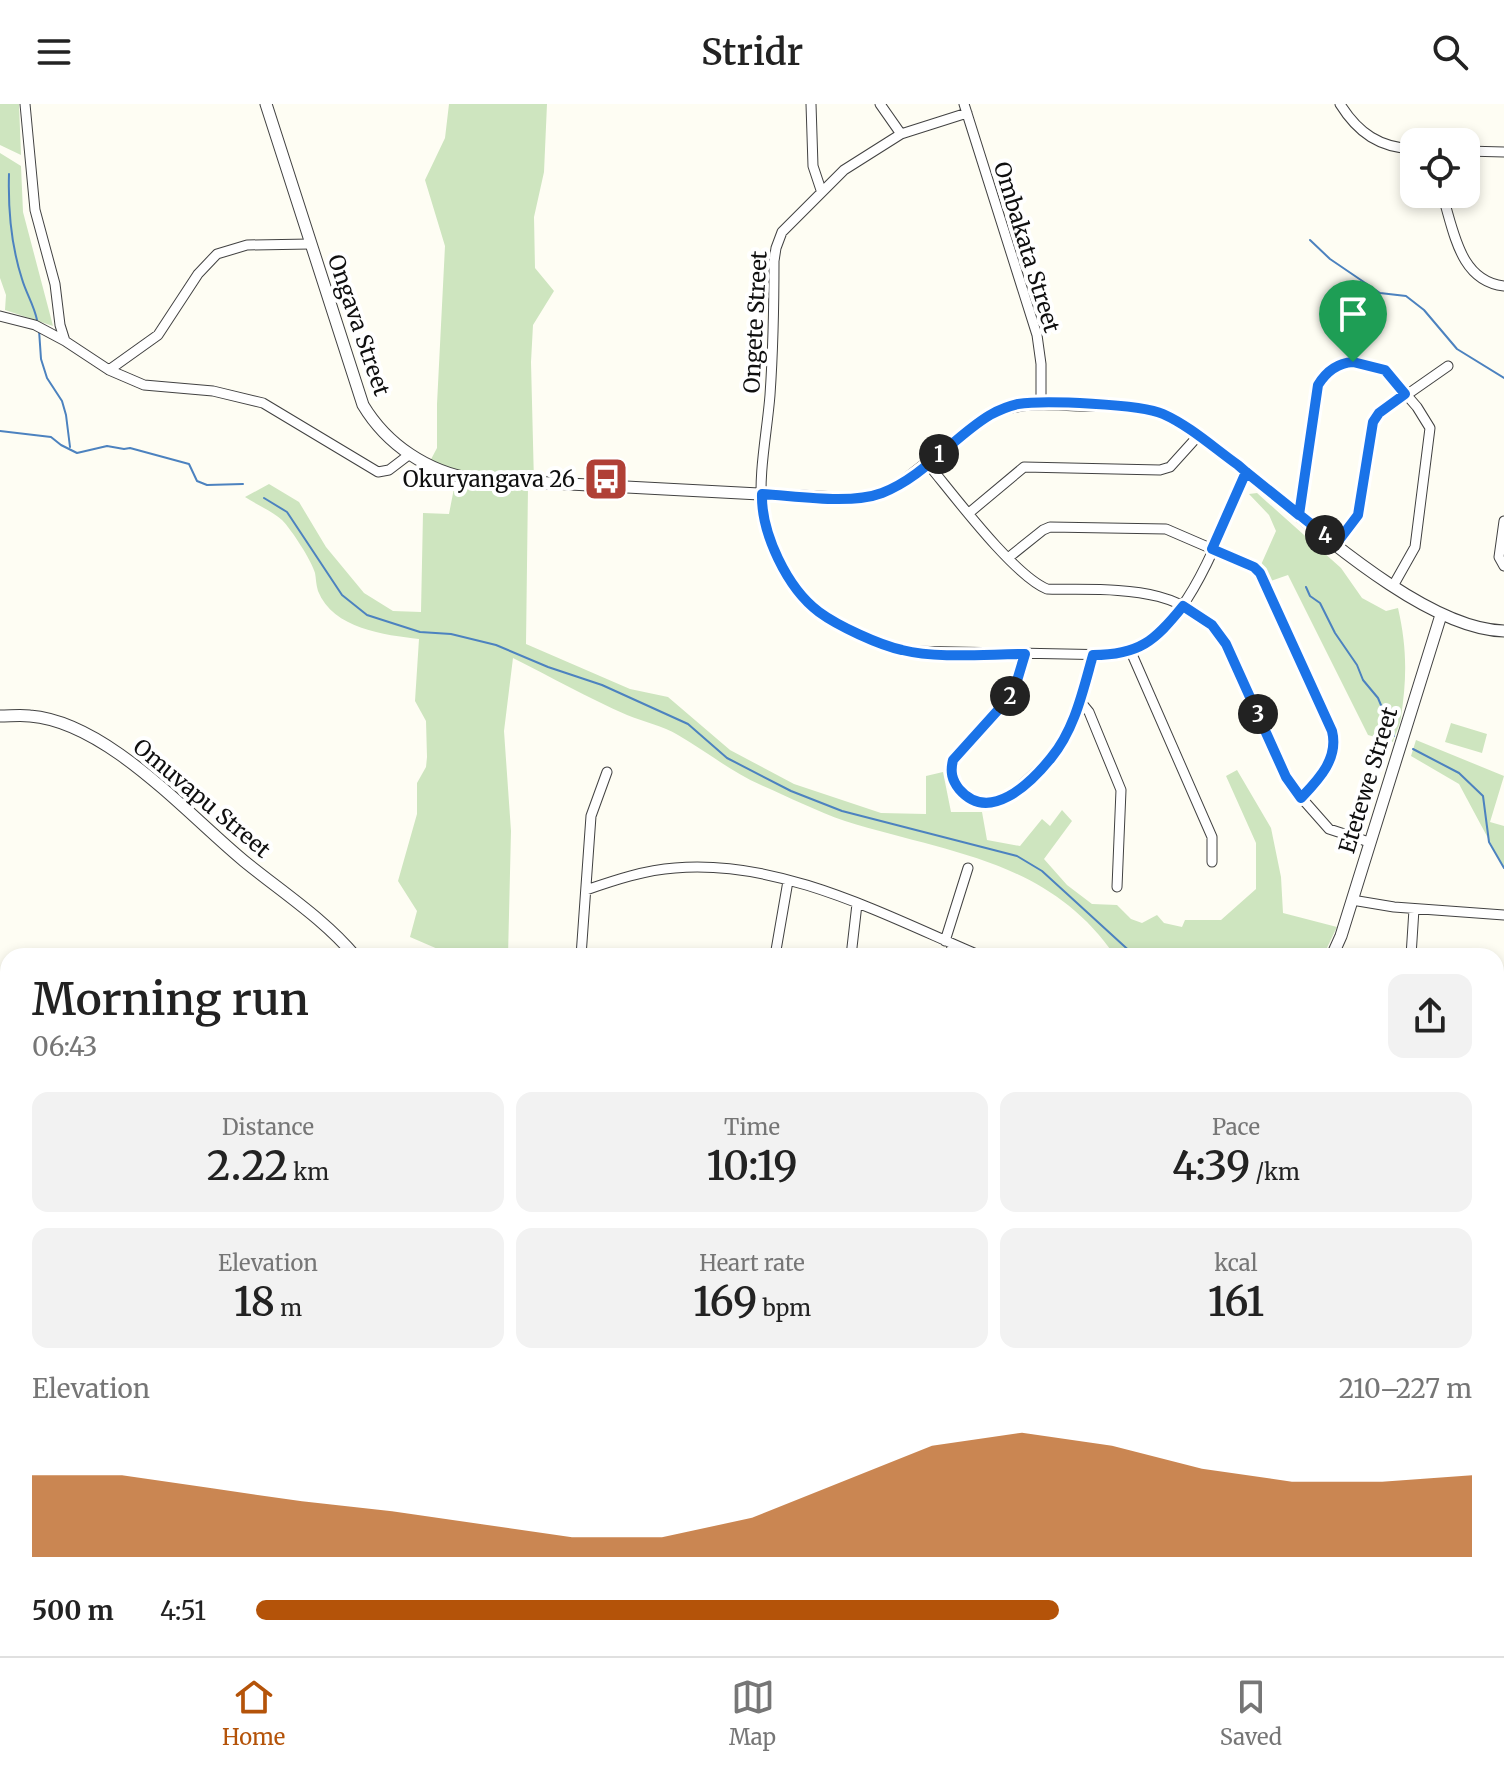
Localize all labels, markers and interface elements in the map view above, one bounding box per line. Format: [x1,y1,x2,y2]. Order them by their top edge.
icon: menu [32,30,76,74]
text: Stridr [701,30,803,75]
icon: search [1428,30,1472,74]
map controls [1400,128,1480,208]
button: locate [1400,128,1480,208]
street label: Ombakata Street [988,158,1066,336]
street label: Ongete Street [737,250,773,394]
street label: Ongava Street [322,251,396,400]
pin [1319,280,1387,362]
icon: arrive [1331,292,1375,336]
pin: 1 [919,434,959,474]
text: 1 [934,440,944,468]
bus stop icon: Okuryangava 26 [582,455,630,503]
place label: Okuryangava 26 [403,465,575,493]
pin: 4 [1305,515,1345,555]
text: 4 [1318,521,1332,549]
pin: 2 [990,676,1030,716]
text: 2 [1004,682,1016,710]
pin: 3 [1238,694,1278,734]
text: 3 [1252,700,1264,728]
street label: Etetewe Street [1332,703,1404,857]
street label: Omuvapu Street [128,733,277,864]
text: Morning run [32,972,309,1027]
button: share [1388,974,1472,1058]
text: 06:43 [32,1030,97,1063]
text: Distance [222,1113,314,1141]
text: Time [724,1113,780,1141]
text: Pace [1212,1113,1260,1141]
text: 2.22 [207,1141,288,1191]
text: 10:19 [706,1141,798,1191]
text: 4:39 [1172,1141,1250,1191]
text: km [288,1158,329,1186]
text: /km [1250,1158,1300,1186]
text: Elevation [218,1249,318,1277]
text: Heart rate [699,1249,805,1277]
text: kcal [1214,1249,1258,1277]
text: 18 [234,1277,275,1327]
text: 169 [693,1277,757,1327]
text: 161 [1208,1277,1264,1327]
text: m [275,1294,302,1322]
text: bpm [757,1294,811,1322]
text: Elevation [32,1372,150,1405]
text: 210–227 m [1339,1372,1472,1405]
text: 500 m [32,1594,114,1627]
text: 4:51 [160,1594,206,1627]
tab: Home [222,1675,285,1751]
tab: Map [729,1675,776,1751]
tab: Saved [1220,1675,1282,1751]

